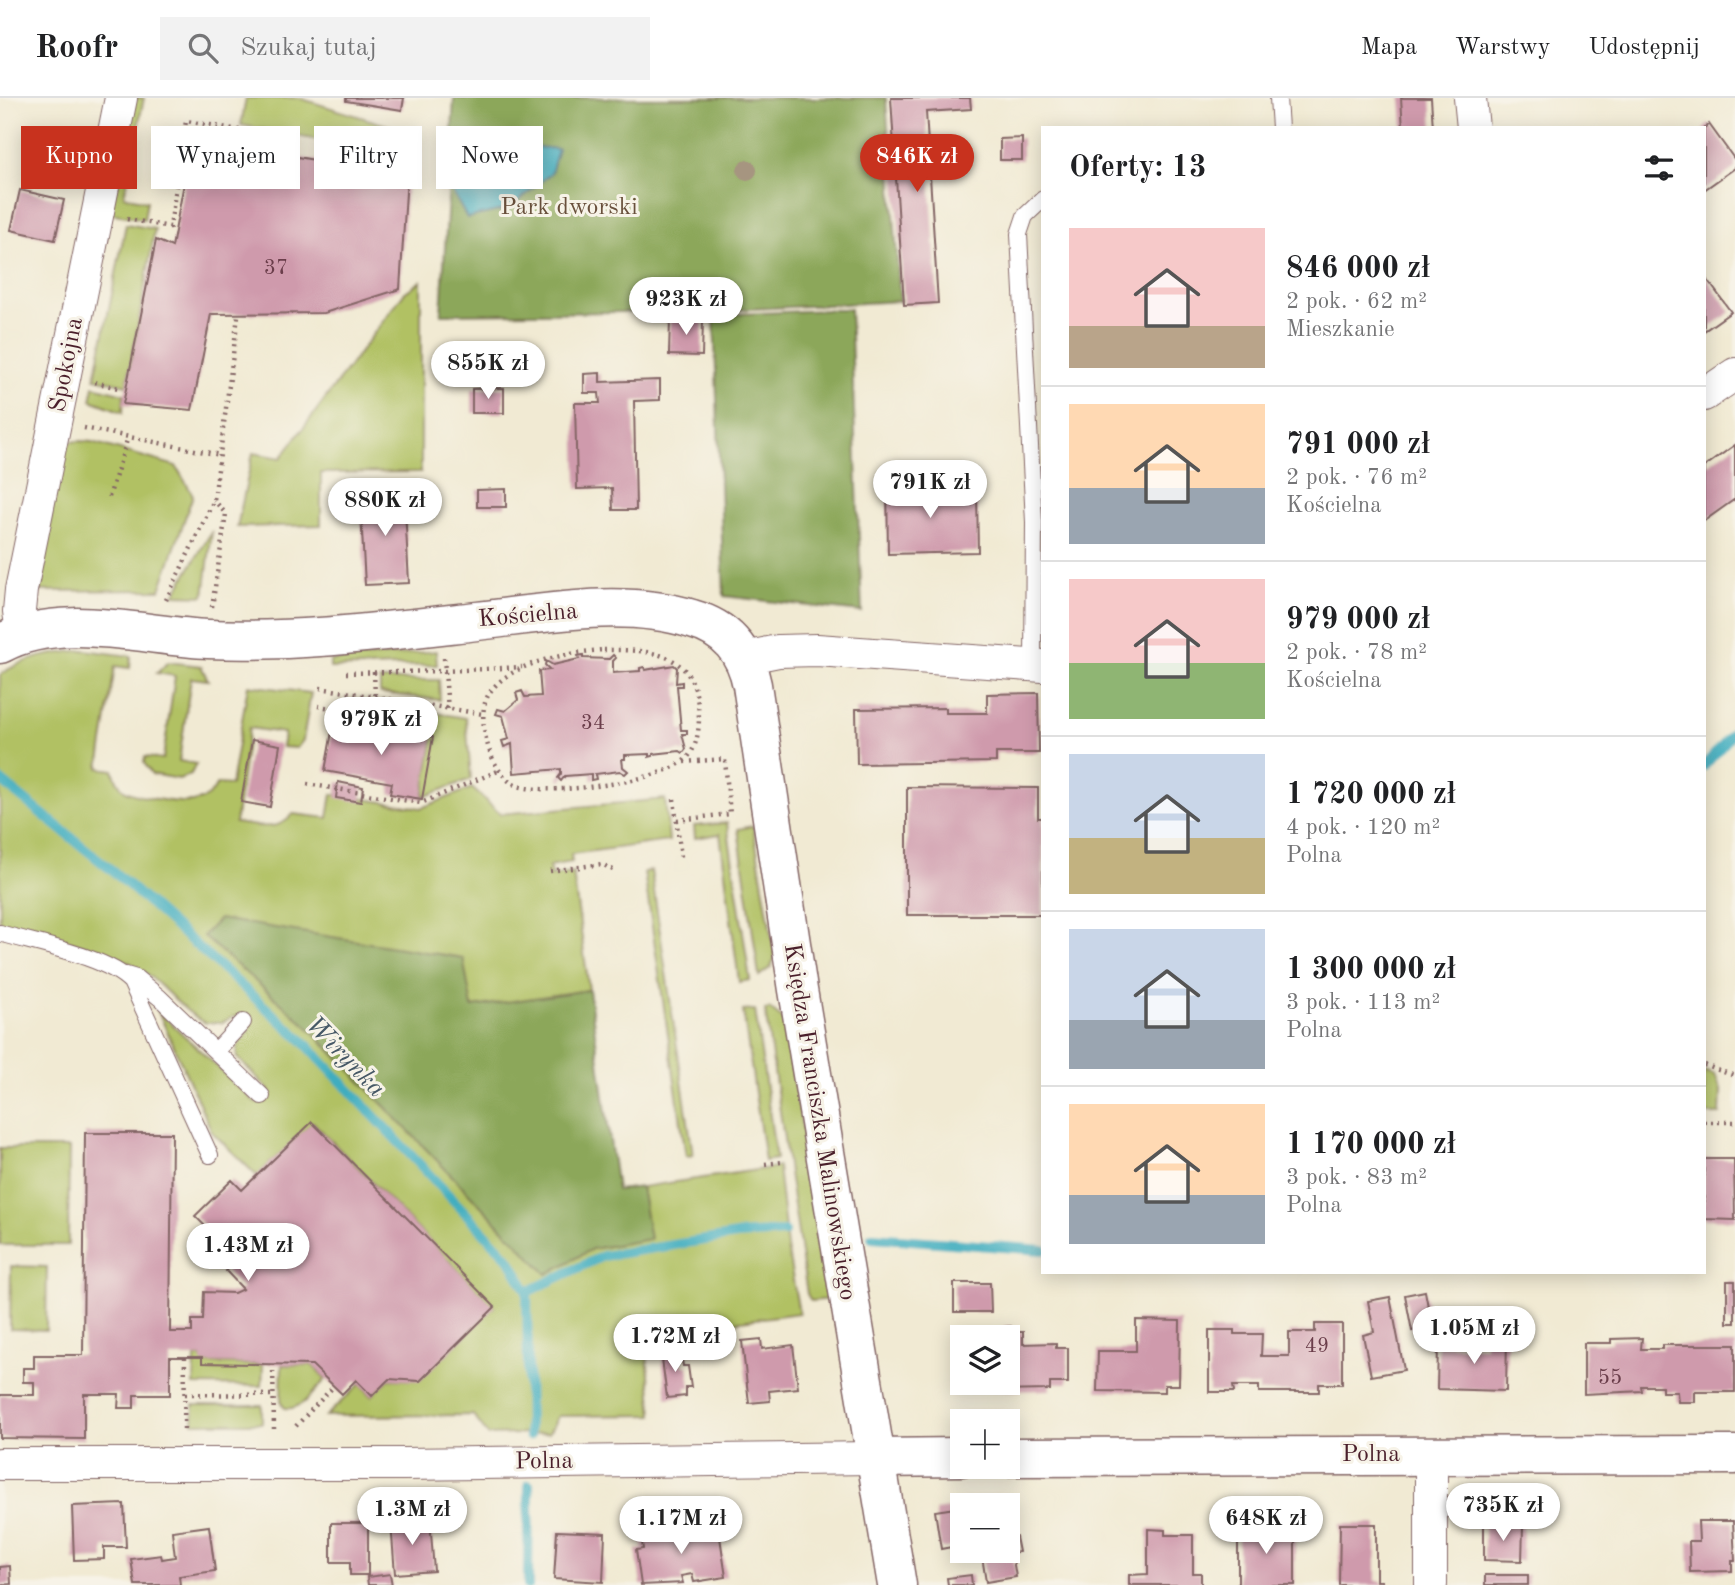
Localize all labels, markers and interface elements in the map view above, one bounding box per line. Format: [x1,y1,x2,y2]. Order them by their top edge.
search box [160,17,650,80]
icon: search [184,29,222,67]
text: Roofr [35,32,118,65]
text: Szukaj tutaj [240,35,377,61]
text: Mapa [1361,36,1417,60]
text: Warstwy [1455,36,1551,60]
text: Udostępnij [1589,36,1700,60]
chip: Kupno [21,126,137,189]
chip: Wynajem [151,126,300,189]
chip: Filtry [314,126,422,189]
chip: Nowe [436,126,543,189]
pin: 846K zł [852,134,982,194]
text: 846K zł [876,145,958,168]
icon: filters [1640,149,1678,187]
text: Oferty: 13 [1069,153,1206,183]
park label: Park dworski [500,196,638,220]
text: 846 000 zł [1286,254,1430,284]
icon: home [1125,256,1209,340]
house number: 37 [264,258,288,279]
pin: 923K zł [621,278,751,337]
text: 923K zł [645,288,727,311]
text: 2 pok. · 62 m² [1286,290,1427,313]
street label: Spokojna [46,315,88,414]
text: Mieszkanie [1286,318,1395,341]
pin: 855K zł [423,342,553,401]
text: 855K zł [447,352,529,375]
text: 791 000 zł [1286,430,1430,460]
icon: home [1125,432,1209,516]
pin: 791K zł [865,460,995,520]
text: 2 pok. · 76 m² [1286,466,1427,489]
text: 791K zł [889,471,971,494]
pin: 880K zł [320,478,450,538]
text: 880K zł [344,489,426,512]
text: Kościelna [1286,494,1382,517]
street label: Kościelna [477,600,579,632]
text: 979 000 zł [1286,605,1430,635]
icon: home [1125,607,1209,691]
text: 2 pok. · 78 m² [1286,641,1427,664]
text: Kościelna [1286,669,1382,692]
pin: 979K zł [316,698,446,757]
text: 979K zł [340,708,422,731]
house number: 34 [581,713,605,734]
text: 1 720 000 zł [1286,780,1456,810]
icon: home [1125,782,1209,866]
text: 4 pok. · 120 m² [1286,816,1440,839]
text: Polna [1286,844,1342,867]
street label: Księdza Franciszka Malinowskiego [779,942,859,1302]
text: 1 300 000 zł [1286,955,1456,985]
icon: home [1125,957,1209,1041]
text: 3 pok. · 113 m² [1286,991,1440,1014]
water label: Wirynka [300,1011,390,1103]
text: Polna [1286,1019,1342,1042]
text: 1 170 000 zł [1286,1130,1456,1160]
icon: home [1125,1132,1209,1216]
text: 3 pok. · 83 m² [1286,1166,1427,1189]
text: Polna [1286,1194,1342,1217]
pin: 1.43M zł [176,1224,320,1283]
text: 1.43M zł [202,1234,294,1257]
pin: 1.05M zł [1402,1306,1546,1366]
pin: 1.72M zł [603,1314,747,1374]
text: 1.05M zł [1428,1317,1520,1340]
text: 1.72M zł [629,1325,721,1348]
map controls [950,1325,1020,1563]
button: layers [950,1325,1020,1395]
house number: 49 [1305,1336,1329,1357]
house number: 55 [1598,1368,1622,1389]
button: + [950,1409,1020,1479]
street label: Polna [1342,1443,1400,1467]
street label: Polna [515,1449,573,1475]
pin: 735K zł [1438,1484,1568,1543]
pin: 1.3M zł [347,1488,477,1547]
button: − [950,1493,1020,1563]
text: 735K zł [1462,1494,1544,1517]
pin: 1.17M zł [609,1496,753,1556]
pin: 648K zł [1201,1496,1331,1556]
text: 1.3M zł [373,1498,451,1521]
text: 1.17M zł [635,1507,727,1530]
text: 648K zł [1225,1507,1307,1530]

